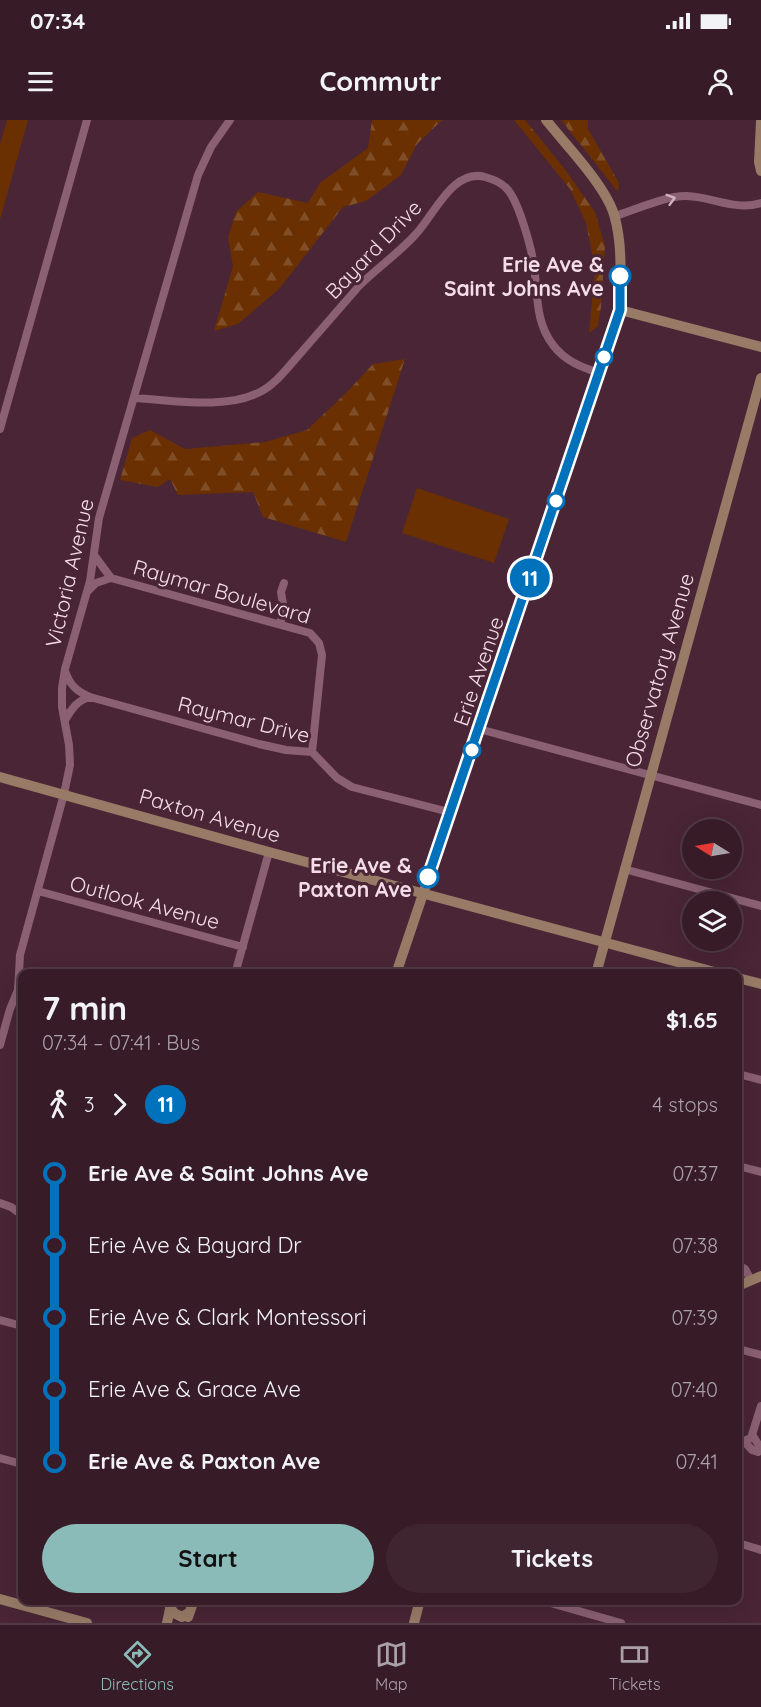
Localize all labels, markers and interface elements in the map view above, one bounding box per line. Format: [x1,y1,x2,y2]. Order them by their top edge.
text: 07:34 [30,7,85,35]
text: Commutr [319,64,442,98]
icon: menu [24,65,57,98]
icon: person [704,65,737,98]
street label: Bayard Drive [319,194,427,304]
one-way arrow [665,194,676,206]
place label: Erie Ave & Saint Johns Ave [444,251,604,301]
marker: Erie Ave & Saint Johns Ave [609,265,631,287]
unlabelled marker [595,348,613,366]
unlabelled marker [547,492,565,510]
street label: Victoria Avenue [39,496,99,650]
street label: Raymar Boulevard [130,553,314,629]
line badge: 11 [503,558,557,598]
text: 11 [522,565,538,591]
street label: Observatory Avenue [619,570,699,770]
street label: Erie Avenue [447,613,509,729]
street label: Raymar Drive [175,690,313,748]
unlabelled marker [463,741,481,759]
street label: Paxton Avenue [136,782,284,848]
north arrow [682,819,742,879]
map controls [682,819,742,951]
place label: Erie Ave & Paxton Ave [298,852,412,902]
marker: Erie Ave & Paxton Ave [417,866,439,888]
street label: Outlook Avenue [67,870,223,934]
button: layers [682,891,742,951]
text: 7 min [42,987,127,1028]
text: $1.65 [666,1006,718,1034]
text: 07:34 – 07:41 · Bus [42,1030,200,1055]
icon: walk [42,1088,75,1121]
icon: forward [103,1088,136,1121]
text: 11 [157,1091,174,1117]
text: 3 [84,1092,94,1117]
text: 4 stops [652,1092,718,1117]
text: Erie Ave & Saint Johns Ave [88,1159,369,1187]
text: 07:37 [672,1161,718,1186]
text: Erie Ave & Bayard Dr [88,1231,302,1259]
text: 07:38 [672,1233,718,1258]
text: Erie Ave & Clark Montessori [88,1303,367,1331]
text: 07:39 [672,1305,718,1330]
text: Erie Ave & Grace Ave [88,1375,301,1403]
text: 07:40 [671,1377,718,1402]
text: Erie Ave & Paxton Ave [88,1447,320,1475]
text: 07:41 [675,1449,718,1474]
button: Start [42,1524,374,1593]
button: Tickets [386,1524,718,1593]
tab: Directions [100,1638,174,1694]
tab: Map [375,1638,408,1694]
tab: Tickets [609,1638,661,1694]

